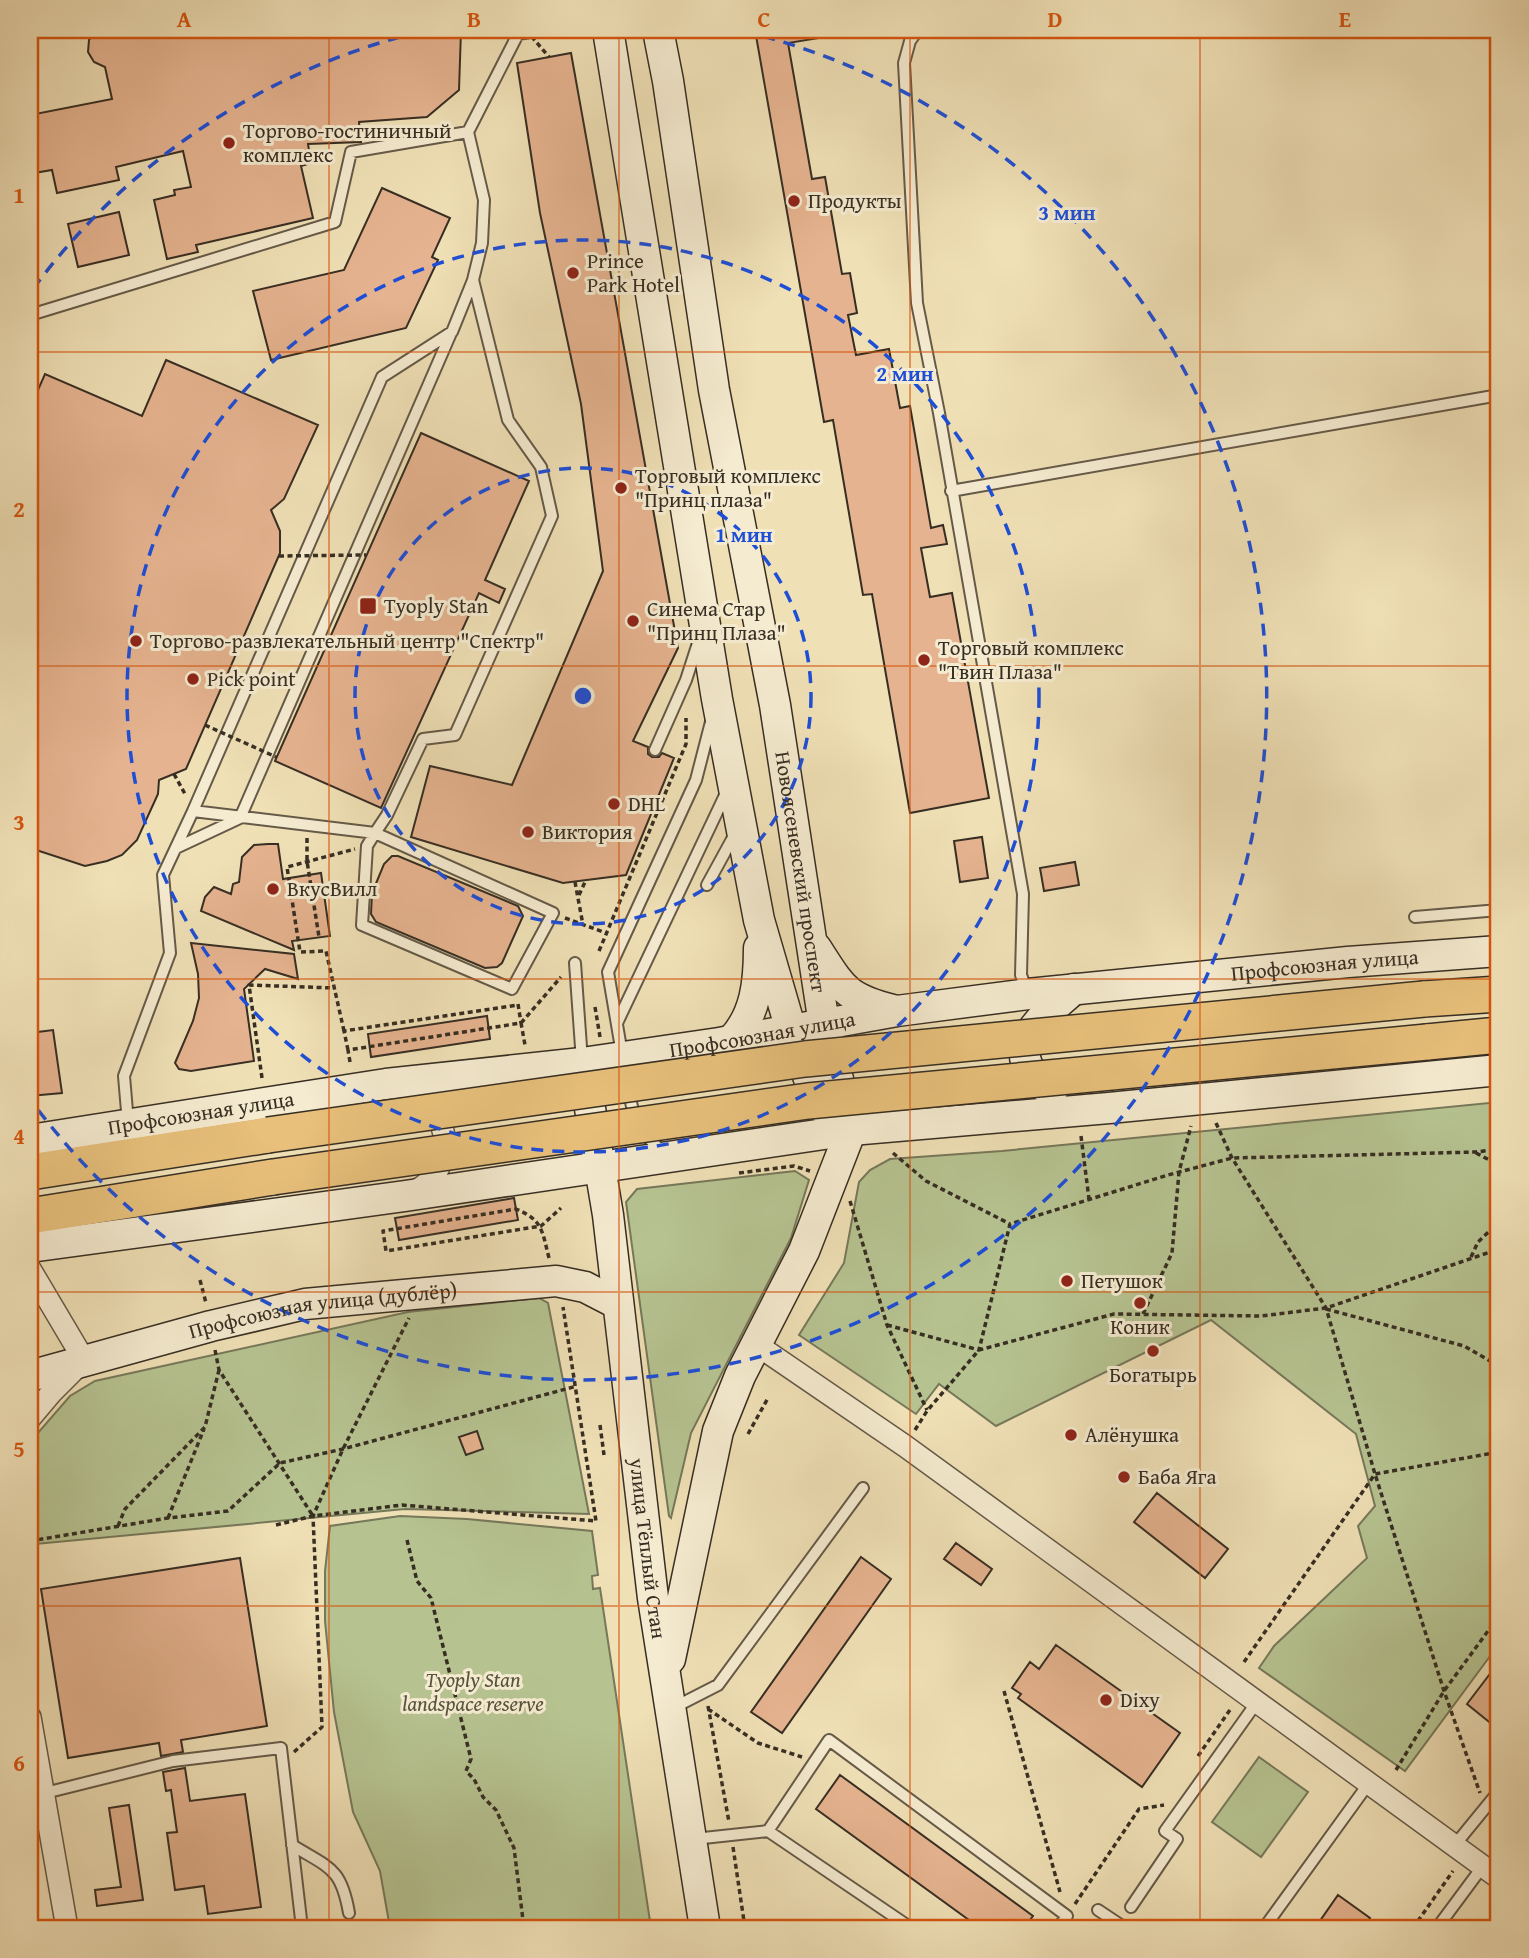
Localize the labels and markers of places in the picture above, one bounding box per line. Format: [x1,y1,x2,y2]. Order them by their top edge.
place label: Торгово-гостиничный комплекс [243,115,451,170]
marker: Торгово-гостиничный комплекс [221,135,237,151]
place label: Продукты [808,185,902,216]
marker: Продукты [786,193,802,209]
place label: Prince Park Hotel [587,245,680,300]
marker: Prince Park Hotel [565,265,581,281]
place label: Торговый комплекс "Принц плаза" [635,460,821,515]
marker: Торговый комплекс "Принц плаза" [613,480,629,496]
place label: Tyoply Stan [384,590,488,621]
place label: Синема Стар "Принц Плаза" [647,593,786,648]
marker: Tyoply Stan [358,596,378,616]
marker: Синема Стар "Принц Плаза" [625,613,641,629]
place label: Торгово-развлекательный центр "Спектр" [150,625,544,656]
place label: Торговый комплекс "Твин Плаза" [938,632,1124,687]
marker: Торгово-развлекательный центр "Спектр" [128,633,144,649]
marker: Торговый комплекс "Твин Плаза" [916,652,932,668]
place label: Pick point [207,663,296,694]
marker: Pick point [185,671,201,687]
centre of rings [571,684,595,708]
place label: DHL [628,788,665,819]
marker: DHL [606,796,622,812]
place label: Виктория [542,816,633,847]
marker: Виктория [520,824,536,840]
place label: ВкусВилл [287,873,378,904]
marker: ВкусВилл [265,881,281,897]
place label: Петушок [1081,1265,1163,1296]
marker: Петушок [1059,1273,1075,1289]
marker: Коник [1132,1295,1148,1311]
place label: Коник [1110,1311,1170,1342]
marker: Богатырь [1145,1343,1161,1359]
place label: Богатырь [1109,1359,1197,1390]
place label: Алёнушка [1085,1419,1179,1450]
marker: Алёнушка [1063,1427,1079,1443]
place label: Баба Яга [1138,1461,1216,1492]
marker: Баба Яга [1116,1469,1132,1485]
place label: Dixy [1120,1684,1160,1715]
marker: Dixy [1098,1692,1114,1708]

